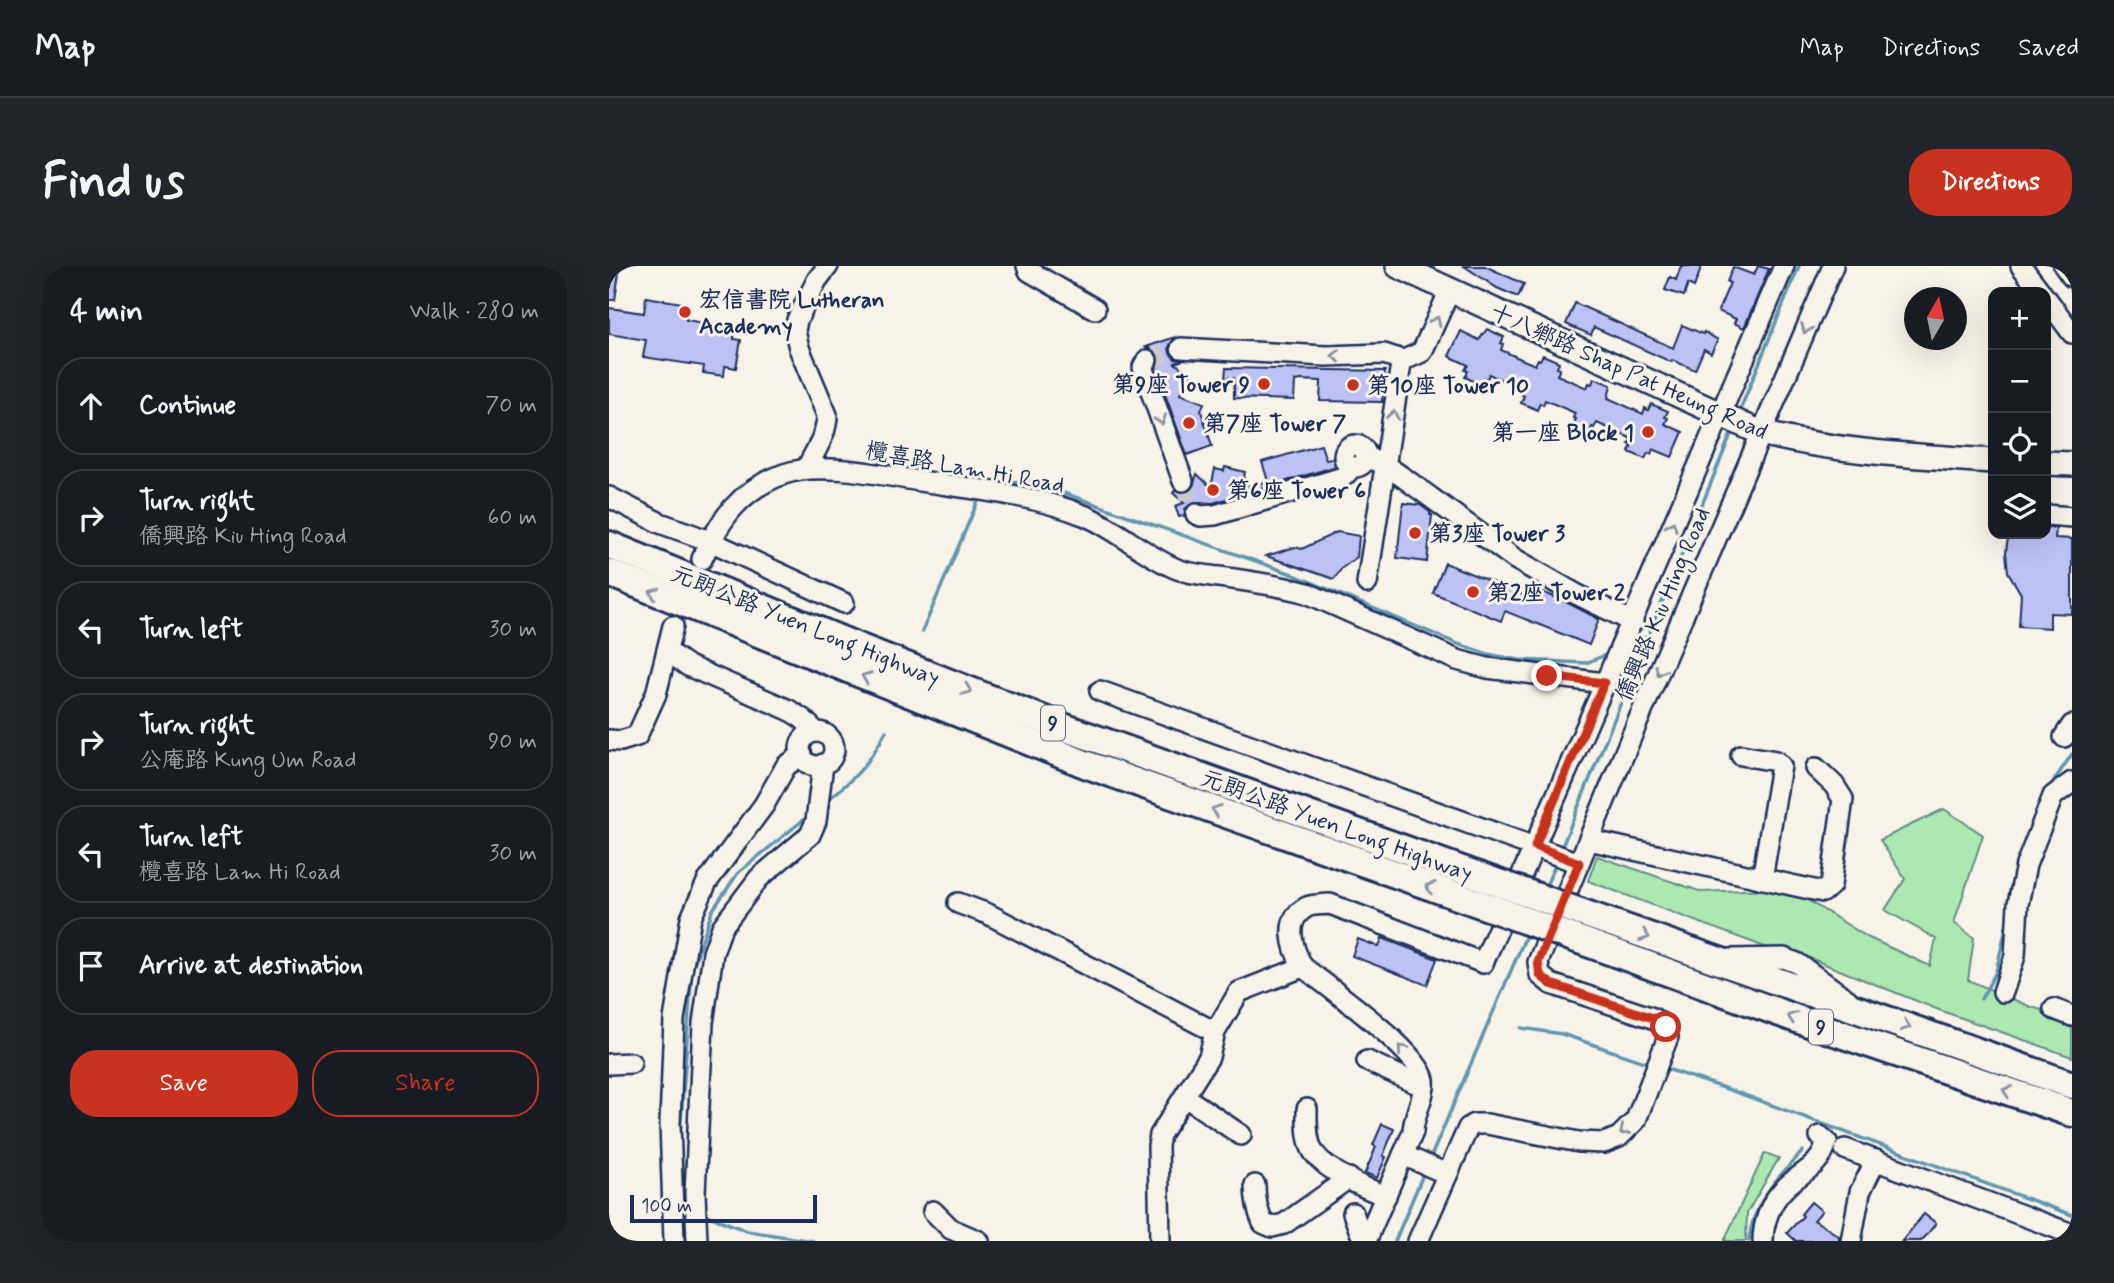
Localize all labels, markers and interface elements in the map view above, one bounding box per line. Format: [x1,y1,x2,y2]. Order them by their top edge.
text: Map [35,26,95,70]
text: Map [1800,33,1844,64]
text: Directions [1882,33,1980,64]
text: Saved [2018,33,2079,64]
button: Directions [1909,149,2072,216]
text: Find us [42,150,185,215]
place label: 宏信書院 Lutheran Academy [699,286,885,342]
north arrow [1904,287,1967,350]
map controls [1988,287,2051,539]
button: + [1988,287,2051,350]
text: 4 min [70,292,143,331]
text: Walk · 280 m [409,297,539,327]
street label: 十八鄉路 Shap Pat Heung Road [1484,298,1772,450]
marker: 宏信書院 Lutheran Academy [677,304,693,320]
one-way arrow [1428,316,1442,328]
one-way arrow [1800,321,1814,334]
one-way arrow [1331,348,1341,364]
button: − [1988,350,2051,413]
place label: 第9座 Tower 9 [1112,371,1250,401]
place label: 第10座 Tower 10 [1367,372,1529,402]
marker: 第9座 Tower 9 [1256,376,1272,392]
marker: 第10座 Tower 10 [1345,377,1361,393]
icon: ahead [72,387,110,425]
text: Continue [139,389,236,423]
text: 70 m [485,391,537,421]
one-way arrow [1385,409,1400,420]
place label: 第7座 Tower 7 [1203,410,1346,440]
button: locate [1988,413,2051,476]
one-way arrow [1153,414,1167,426]
marker: 第7座 Tower 7 [1181,415,1197,431]
place label: 第一座 Block 1 [1492,419,1634,449]
marker: 第一座 Block 1 [1640,424,1656,440]
street label: 欖喜路 Lam Hi Road [863,437,1067,501]
button: layers [1988,476,2051,539]
place label: 第6座 Tower 6 [1227,477,1366,507]
marker: 第6座 Tower 6 [1205,482,1221,498]
text: Turn right [139,485,255,519]
icon: right [72,499,110,537]
text: 60 m [488,503,537,533]
street label: 僑興路 Kiu Hing Road [1609,503,1720,707]
place label: 第3座 Tower 3 [1429,520,1566,550]
one-way arrow [1664,521,1678,534]
text: 僑興路 Kiu Hing Road [139,522,347,552]
marker: 第3座 Tower 3 [1407,525,1423,541]
street label: 元朗公路 Yuen Long Highway [666,559,944,696]
place label: 第2座 Tower 2 [1487,579,1626,609]
marker: 第2座 Tower 2 [1465,584,1481,600]
one-way arrow [649,587,662,601]
icon: left [72,611,110,649]
text: Turn left [139,613,243,647]
text: 30 m [489,615,537,645]
route end [1531,660,1562,691]
one-way arrow [1654,664,1668,676]
one-way arrow [860,672,872,686]
one-way arrow [961,682,973,696]
road number: 9 [1041,706,1065,741]
text: Turn right [139,709,255,743]
icon: right [72,723,110,761]
text: 90 m [488,727,537,757]
text: 公庵路 Kung Um Road [139,746,356,776]
street label: 元朗公路 Yuen Long Highway [1196,764,1476,892]
one-way arrow [1210,804,1222,818]
text: Turn left [139,821,243,855]
icon: left [72,835,110,873]
text: 30 m [489,839,537,869]
text: 欖喜路 Lam Hi Road [139,858,341,888]
one-way arrow [1424,881,1436,895]
one-way arrow [1638,927,1650,941]
icon: arrive [72,947,110,985]
text: Arrive at destination [139,949,363,983]
road number: 9 [1809,1010,1833,1044]
route start [1650,1011,1681,1042]
one-way arrow [1787,1011,1799,1025]
one-way arrow [1899,1018,1911,1032]
one-way arrow [1398,1044,1410,1057]
button: Save [70,1050,298,1117]
button: Share [312,1050,539,1117]
one-way arrow [2002,1085,2014,1099]
one-way arrow [1619,1122,1631,1135]
scale bar [630,1192,817,1224]
text: 100 m [641,1194,692,1219]

